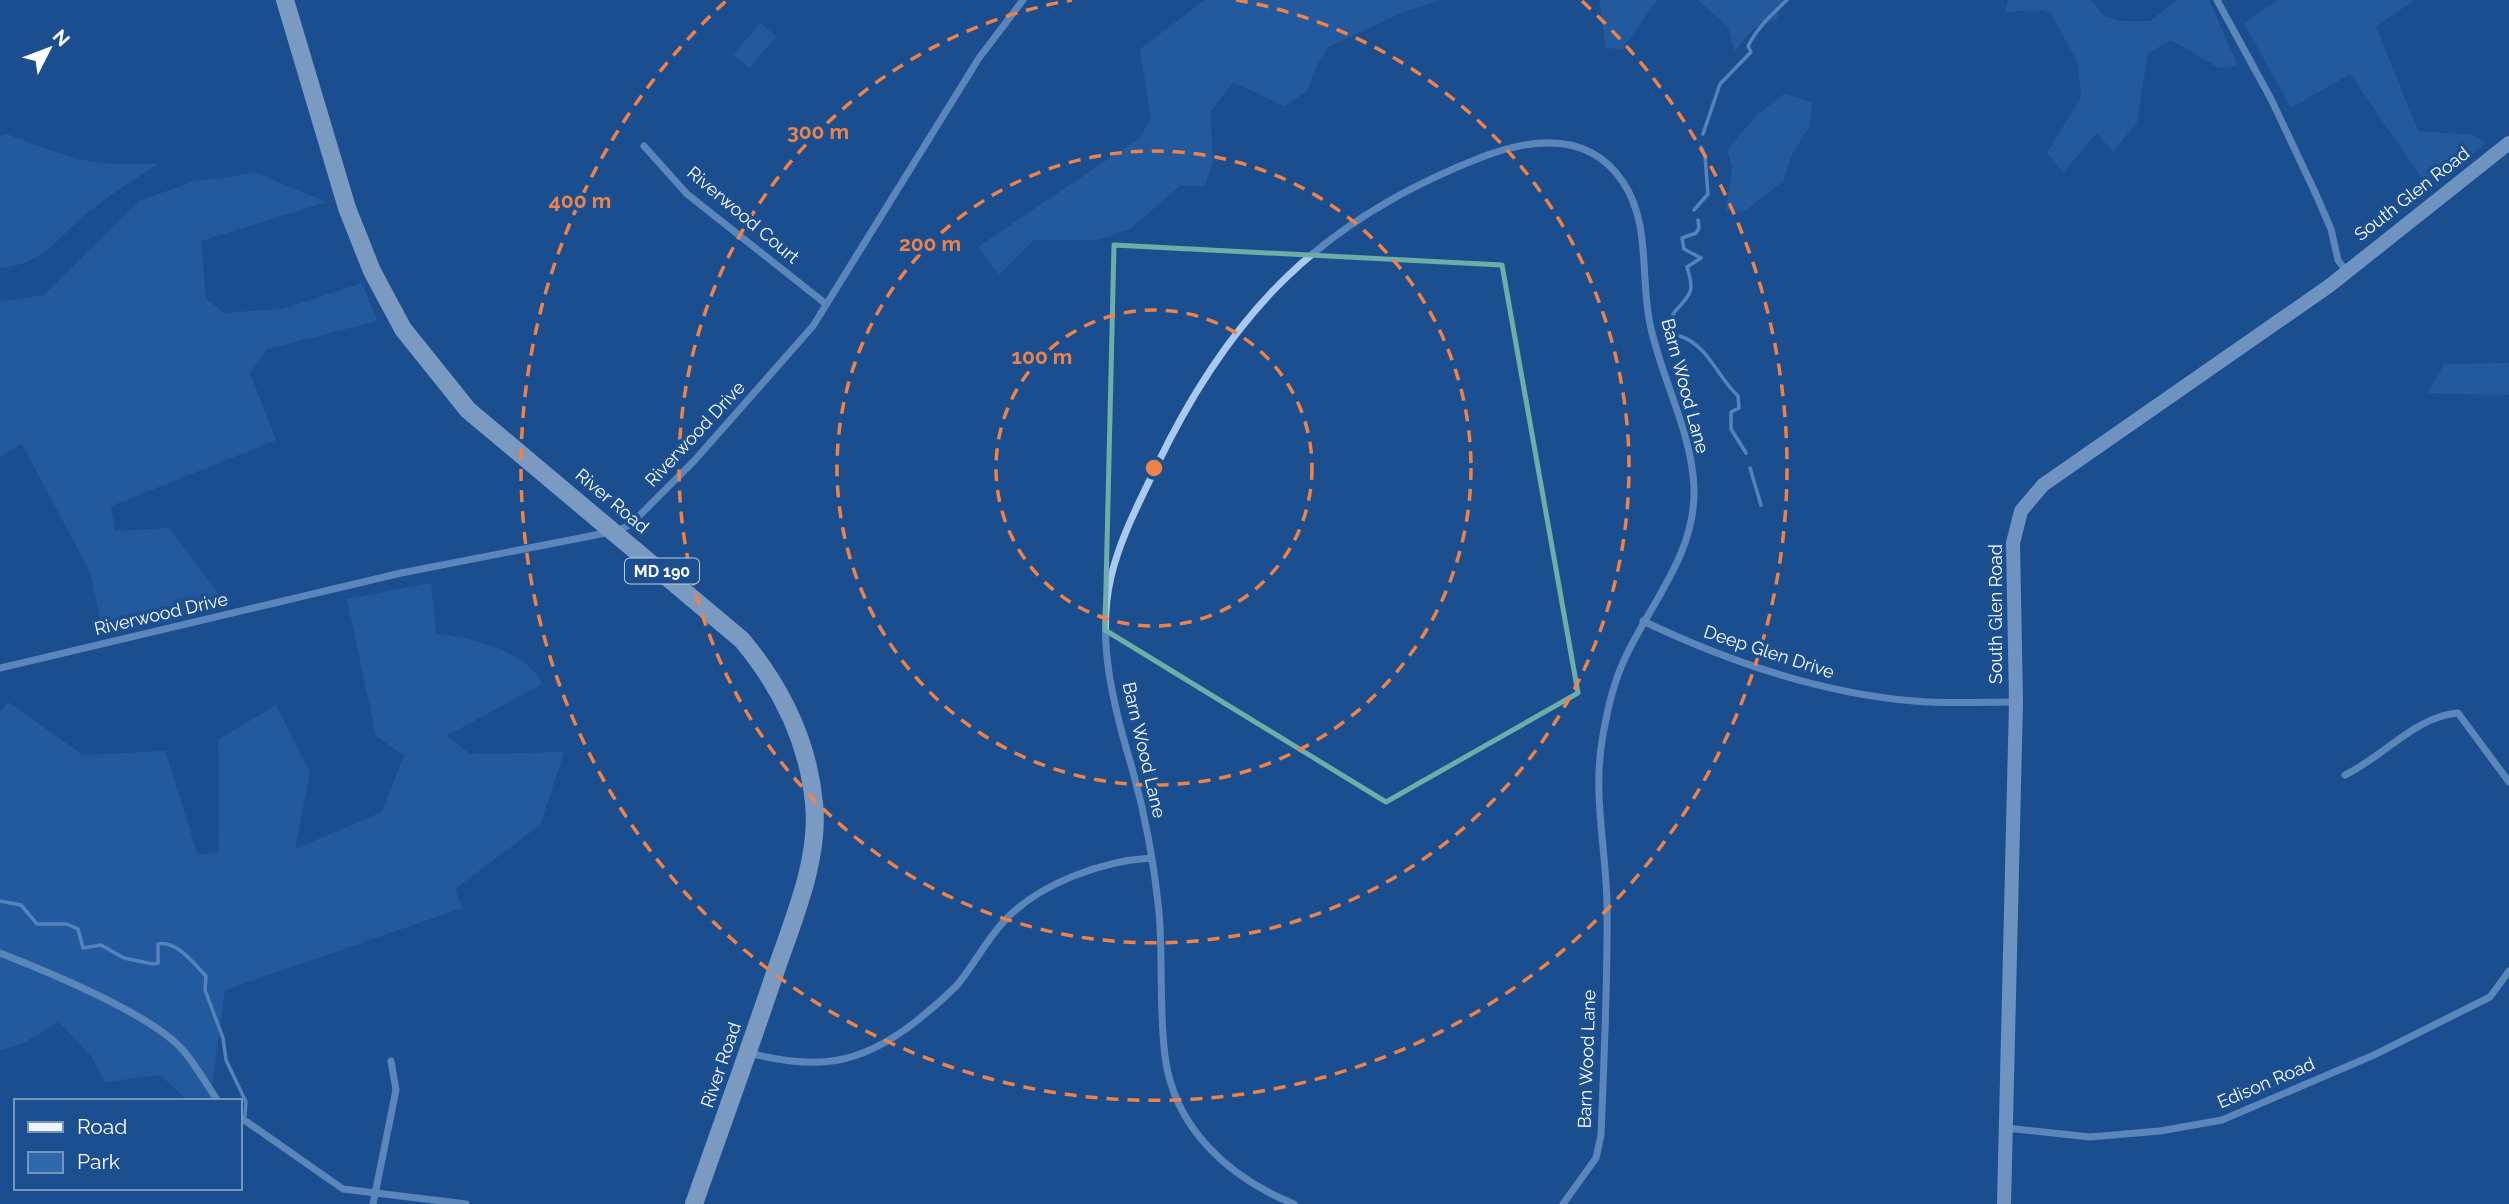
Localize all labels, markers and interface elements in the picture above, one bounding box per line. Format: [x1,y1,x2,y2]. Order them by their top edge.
north arrow [14,14,84,84]
text: N [49,25,75,50]
text: 300 m [787,119,849,144]
street label: South Glen Road [2350,142,2473,245]
street label: Riverwood Court [683,162,803,267]
text: 400 m [549,188,611,213]
text: 200 m [899,231,961,256]
street label: Barn Wood Lane [1657,316,1714,456]
text: 100 m [1012,344,1072,369]
street label: Riverwood Drive [641,376,749,491]
centre of rings [1142,456,1166,480]
street label: River Road [571,464,653,537]
street label: South Glen Road [1985,544,2006,684]
road number: MD 190 [625,558,699,584]
street label: Riverwood Drive [92,588,230,639]
street label: Deep Glen Drive [1701,621,1838,683]
street label: Barn Wood Lane [1119,680,1170,820]
street label: Barn Wood Lane [1574,989,1599,1129]
street label: River Road [696,1019,745,1110]
street label: Edison Road [2214,1053,2318,1112]
legend [14,1099,242,1190]
text: Road [77,1114,127,1139]
text: Park [77,1149,120,1174]

